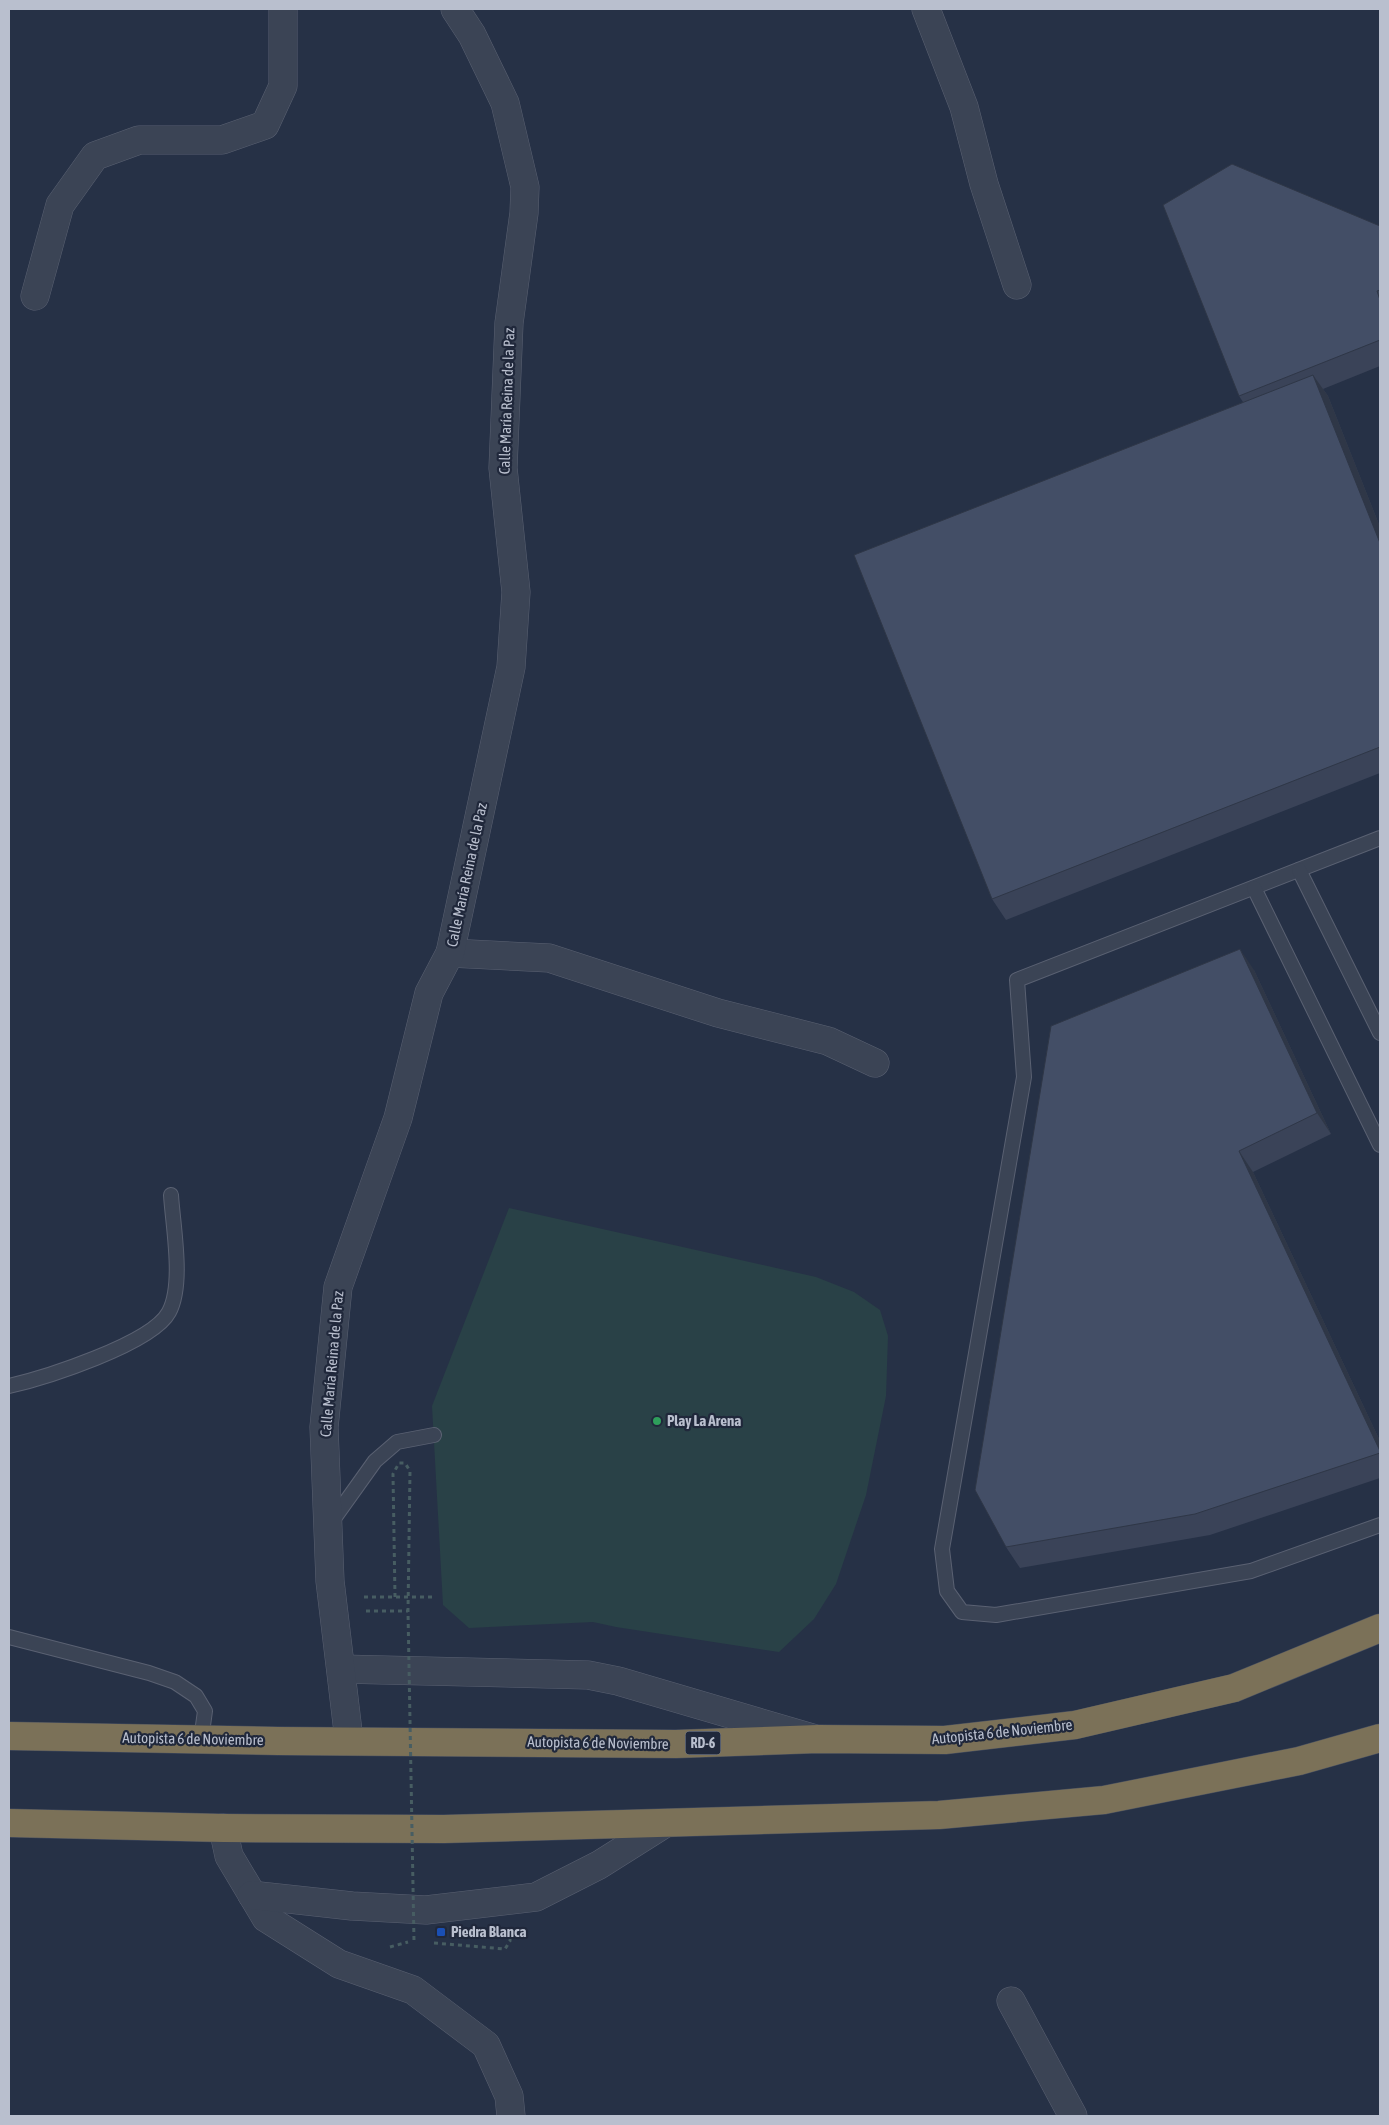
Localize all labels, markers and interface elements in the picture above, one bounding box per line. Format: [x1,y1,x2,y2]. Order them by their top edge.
street label: Calle María Reina de la Paz [495,327,518,475]
street label: Calle María Reina de la Paz [443,801,490,948]
street label: Calle María Reina de la Paz [317,1290,346,1438]
place label: Play La Arena [667,1412,741,1429]
marker: Play La Arena [651,1415,663,1427]
street label: Autopista 6 de Noviembre [931,1716,1073,1747]
street label: Autopista 6 de Noviembre [122,1729,264,1748]
road number: RD-6 [686,1732,720,1755]
street label: Autopista 6 de Noviembre [527,1733,669,1752]
place label: Piedra Blanca [451,1923,527,1940]
marker: Piedra Blanca [435,1926,447,1938]

